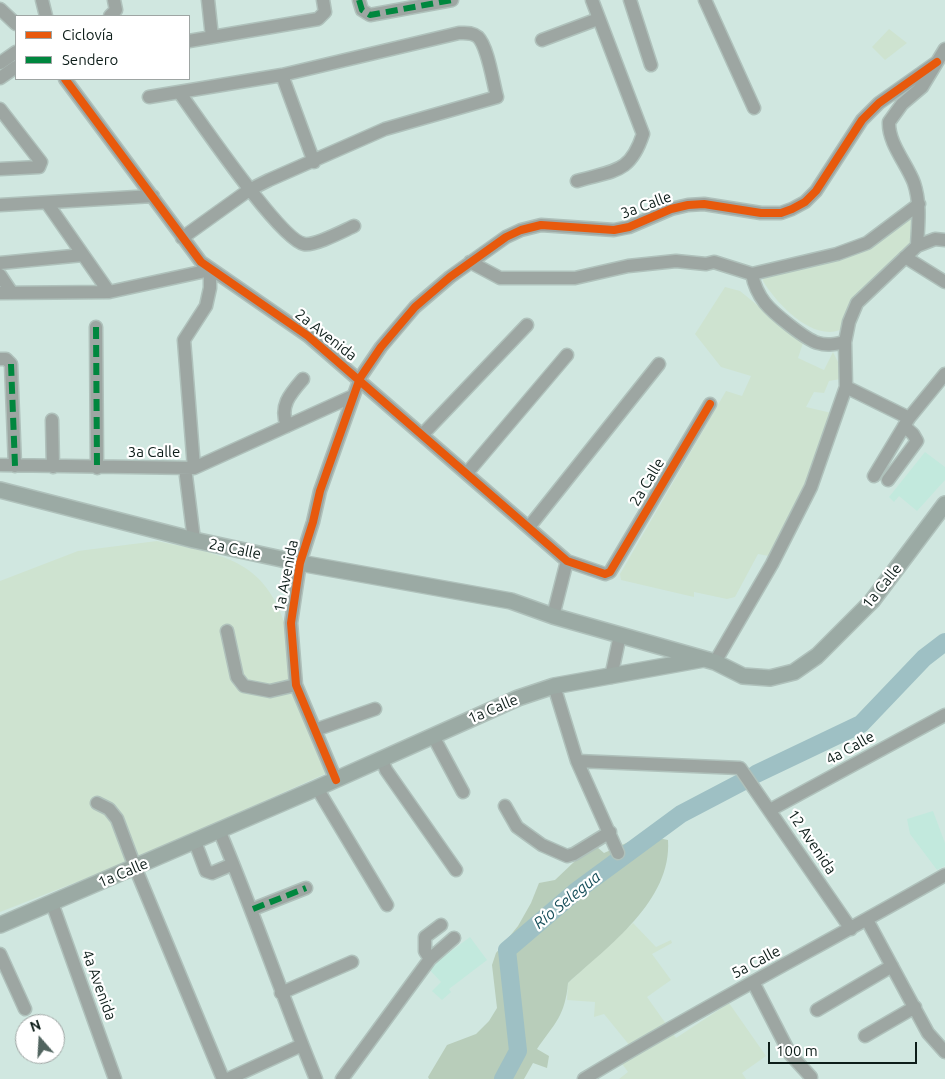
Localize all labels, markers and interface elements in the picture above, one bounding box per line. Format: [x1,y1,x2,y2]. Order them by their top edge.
legend [15,15,190,80]
text: Ciclovía [62,26,113,43]
text: Sendero [62,51,118,68]
street label: 3a Calle [618,188,674,222]
street label: 2a Avenida [292,305,360,365]
street label: 3a Calle [128,443,180,461]
street label: 2a Calle [626,455,668,509]
street label: 2a Calle [207,535,263,563]
street label: 1a Avenida [270,538,302,614]
street label: 1a Calle [858,560,906,612]
street label: 1a Calle [465,690,521,728]
street label: 4a Calle [823,727,877,769]
street label: 12 Avenida [784,806,840,878]
street label: 1a Calle [95,854,151,892]
water label: Río Selegua [530,867,604,933]
street label: 5a Calle [729,942,783,982]
street label: 4a Avenida [78,947,120,1023]
north arrow [15,1014,65,1064]
text: N [28,1016,43,1035]
scale bar [770,1032,919,1064]
text: 100 m [776,1042,818,1059]

